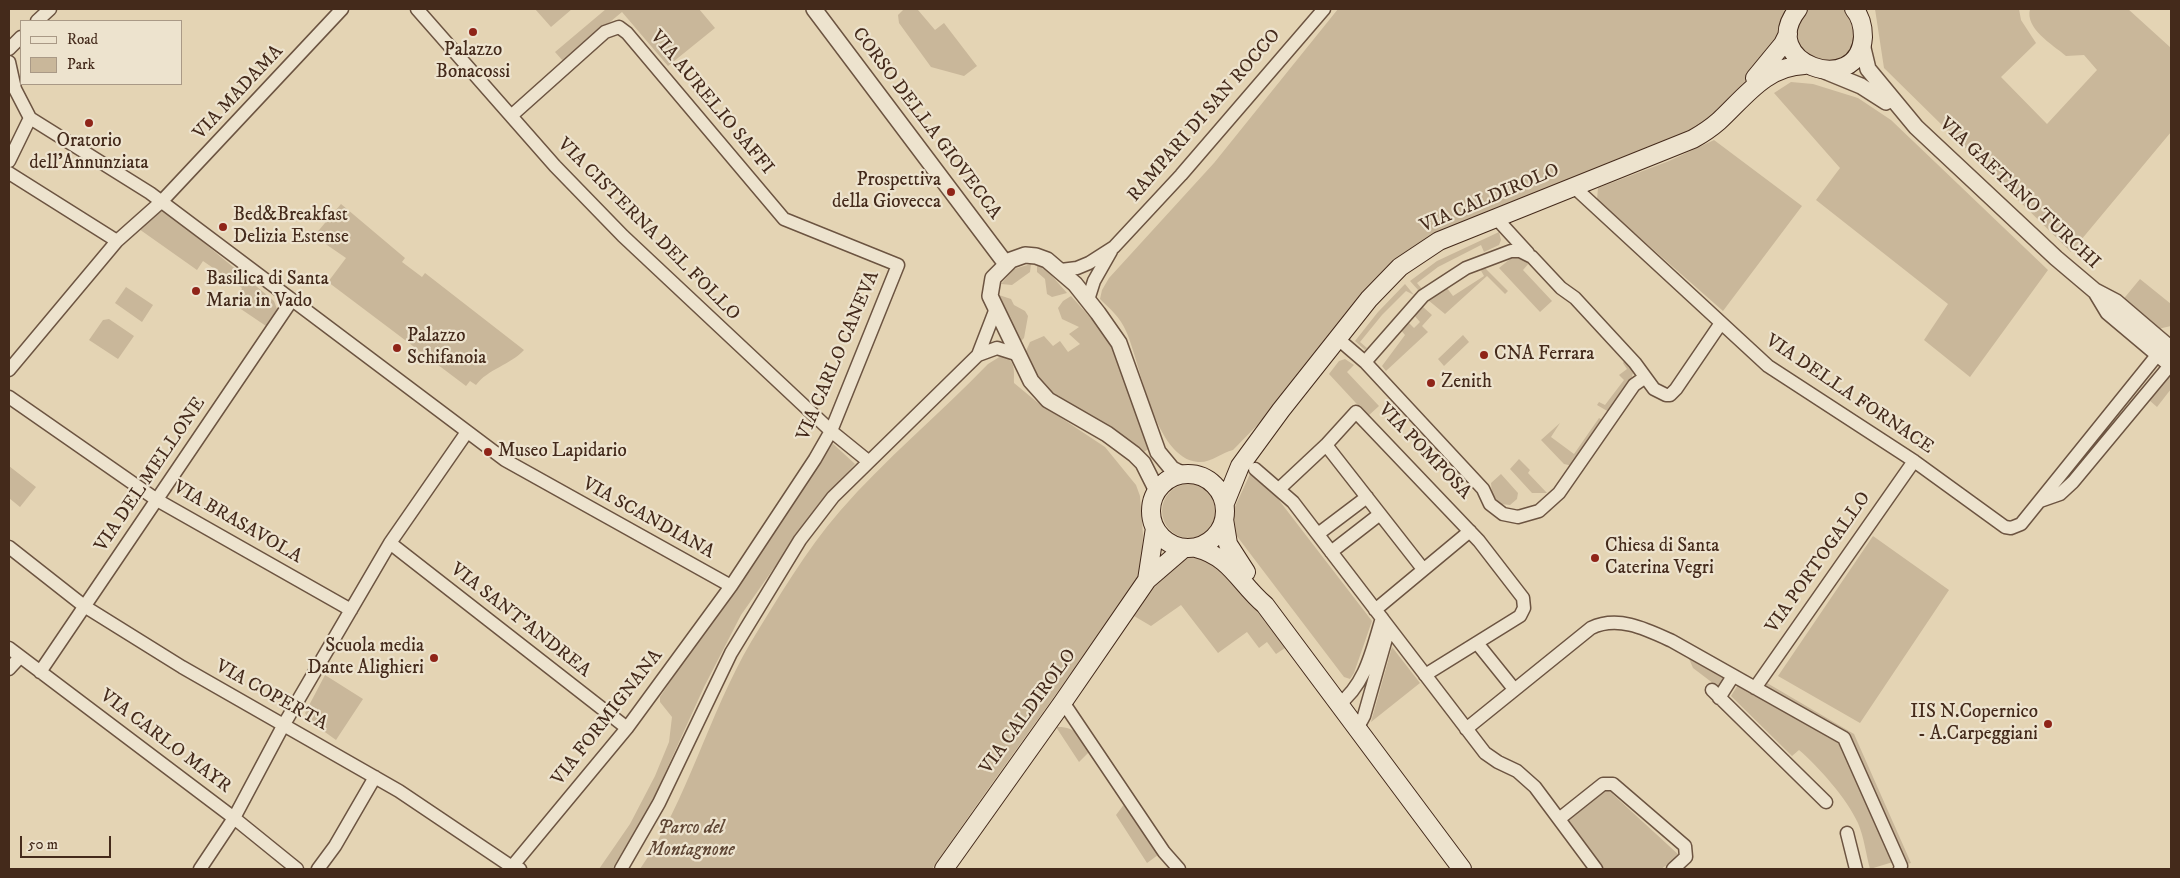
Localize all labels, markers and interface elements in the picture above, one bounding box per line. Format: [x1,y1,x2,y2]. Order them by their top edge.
legend [20,20,182,85]
street label: CORSO DELLA GIOVECCA [846,24,1006,224]
street label: RAMPARI DI SAN ROCCO [1124,25,1286,207]
marker: Palazzo Bonacossi [467,26,479,38]
street label: VIA AURELIO SAFFI [644,27,778,179]
text: Road [67,30,98,49]
place label: Palazzo Bonacossi [436,40,510,84]
street label: VIA MADAMA [189,41,289,145]
text: Park [67,55,95,74]
street label: VIA GAETANO TURCHI [1934,113,2104,275]
marker: Oratorio dell'Annunziata [83,117,95,129]
place label: Oratorio dell'Annunziata [29,131,149,175]
street label: VIA CISTERNA DEL FOLLO [552,134,744,326]
street label: VIA CALDIROLO [1417,159,1563,239]
place label: Prospettiva della Giovecca [832,170,941,214]
marker: Prospettiva della Giovecca [945,186,957,198]
place label: Bed&Breakfast Delizia Estense [233,205,349,249]
marker: Bed&Breakfast Delizia Estense [217,221,229,233]
street label: VIA CARLO CANEVA [793,268,885,444]
place label: Basilica di Santa Maria in Vado [206,269,329,313]
marker: Basilica di Santa Maria in Vado [190,285,202,297]
place label: Palazzo Schifanoia [407,326,486,370]
street label: VIA DELLA FORNACE [1761,330,1937,460]
marker: Palazzo Schifanoia [391,342,403,354]
place label: CNA Ferrara [1494,344,1594,366]
marker: CNA Ferrara [1478,349,1490,361]
place label: Zenith [1441,372,1492,394]
marker: Zenith [1425,377,1437,389]
street label: VIA DEL MELLONE [91,393,211,557]
street label: VIA POMPOSA [1373,399,1475,505]
place label: Museo Lapidario [498,441,627,463]
marker: Museo Lapidario [482,446,494,458]
street label: VIA SCANDIANA [578,473,718,565]
street label: VIA BRASAVOLA [168,477,306,569]
street label: VIA PORTOGALLO [1762,488,1876,638]
place label: Chiesa di Santa Caterina Vegri [1605,536,1719,580]
marker: Chiesa di Santa Caterina Vegri [1589,552,1601,564]
street label: VIA SANT'ANDREA [445,559,595,683]
place label: Scuola media Dante Alighieri [307,636,424,680]
street label: VIA FORMIGNANA [548,645,668,791]
street label: VIA CALDIROLO [976,645,1082,779]
marker: Scuola media Dante Alighieri [428,652,440,664]
street label: VIA COPERTA [211,656,331,736]
street label: VIA CARLO MAYR [95,685,235,799]
place label: IIS N.Copernico - A.Carpeggiani [1910,702,2038,746]
marker: IIS N.Copernico - A.Carpeggiani [2042,718,2054,730]
park label: Parco del Montagnone [647,818,735,862]
scale bar [22,826,114,858]
text: 50 m [28,835,58,854]

